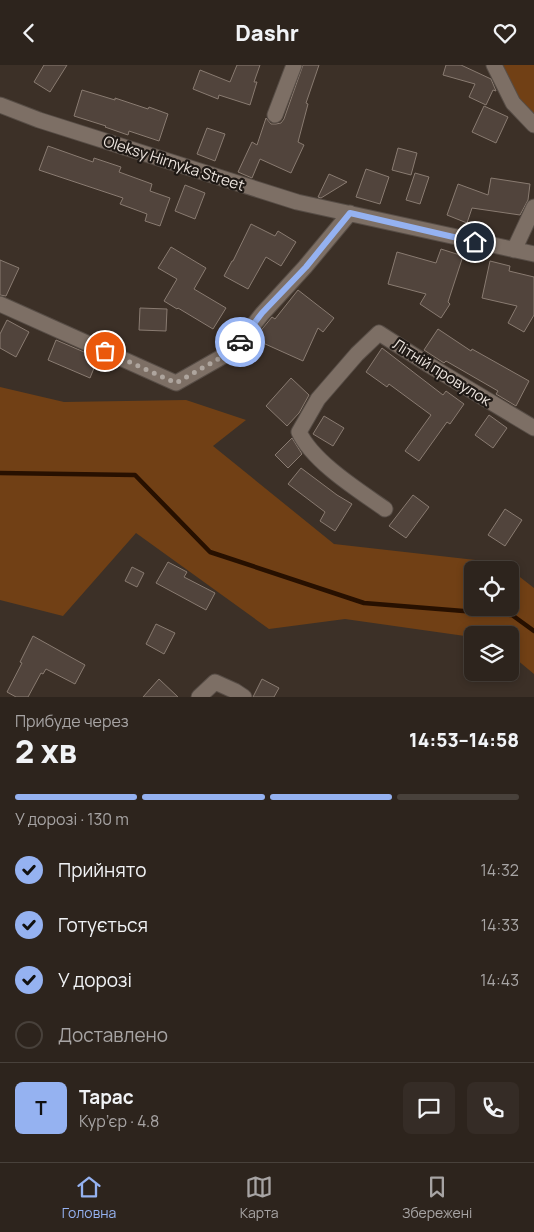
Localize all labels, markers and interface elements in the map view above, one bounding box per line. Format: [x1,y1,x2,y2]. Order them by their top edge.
text: Dashr [235,18,299,48]
icon: back [15,19,43,47]
icon: heart [491,19,519,47]
street label: Oleksy Hirnyka Street [101,130,247,196]
pin [454,221,496,263]
icon: home [461,228,489,256]
courier [215,317,265,367]
icon: car [226,328,254,356]
pin [84,330,126,372]
street label: Літній провулок [389,333,496,411]
icon: bag [91,337,119,365]
map controls [464,561,519,681]
button: locate [464,561,519,616]
button: layers [464,626,519,681]
text: Прибуде через [15,710,129,732]
text: 14:53–14:58 [409,727,519,753]
text: 2 хв [15,729,77,773]
text: У дорозі · 130 m [15,808,129,830]
icon: check [15,856,43,884]
text: Прийнято [58,857,146,883]
text: 14:32 [481,859,519,881]
icon: check [15,911,43,939]
text: Готується [58,912,148,938]
text: 14:33 [481,914,519,936]
icon: check [15,966,43,994]
text: У дорозі [58,967,132,993]
text: 14:43 [480,969,519,991]
text: Доставлено [58,1022,168,1048]
button: chat [403,1082,455,1134]
button: phone [467,1082,519,1134]
text: Тарас [79,1084,134,1110]
text: Т [35,1095,47,1121]
text: Кур’єр · 4.8 [79,1110,159,1132]
tab: Головна [62,1173,116,1222]
tab: Карта [240,1173,279,1222]
tab: Збережені [402,1173,472,1222]

